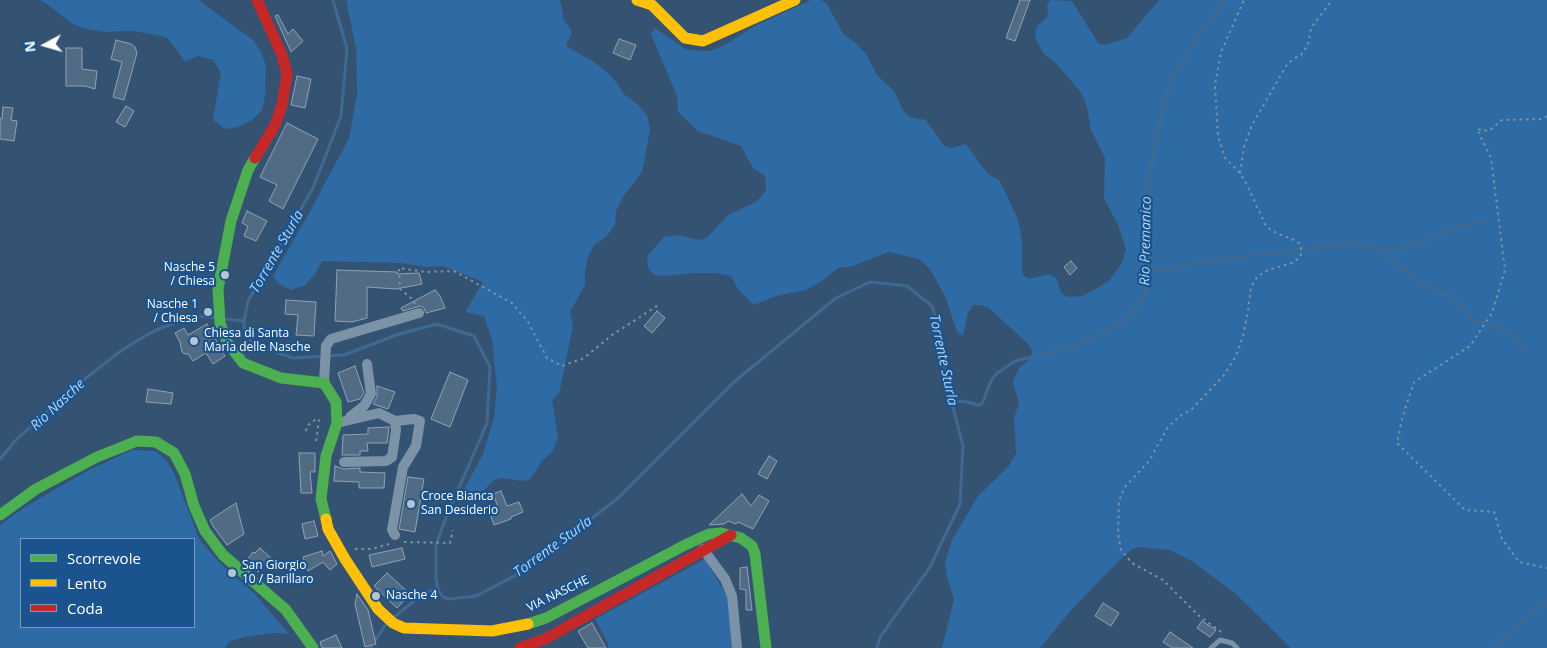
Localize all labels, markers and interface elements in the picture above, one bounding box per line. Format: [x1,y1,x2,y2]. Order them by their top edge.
north arrow [20,20,70,70]
text: N [20,40,40,53]
water label: Rio Premanico [1137,196,1155,286]
water label: Torrente Sturla [246,208,308,296]
place label: Nasche 5 / Chiesa [164,261,215,289]
marker: Nasche 5 / Chiesa [219,269,231,281]
place label: Nasche 1 / Chiesa [147,298,198,326]
marker: Nasche 1 / Chiesa [202,306,214,318]
water label: Torrente Sturla [925,313,961,407]
place label: Chiesa di Santa Maria delle Nasche [204,327,310,355]
marker: Chiesa di Santa Maria delle Nasche [188,335,200,347]
water label: Rio Nasche [27,376,89,434]
place label: Croce Bianca San Desiderio [421,490,498,518]
marker: Croce Bianca San Desiderio [405,498,417,510]
water label: Torrente Sturla [510,513,596,581]
legend [20,538,195,628]
text: Scorrevole [67,548,141,568]
place label: San Giorgio 10 / Barillaro [242,559,314,587]
marker: San Giorgio 10 / Barillaro [226,567,238,579]
text: Lento [67,573,107,593]
street label: VIA NASCHE [525,573,591,615]
place label: Nasche 4 [386,589,437,603]
marker: Nasche 4 [370,590,382,602]
text: Coda [67,598,103,618]

